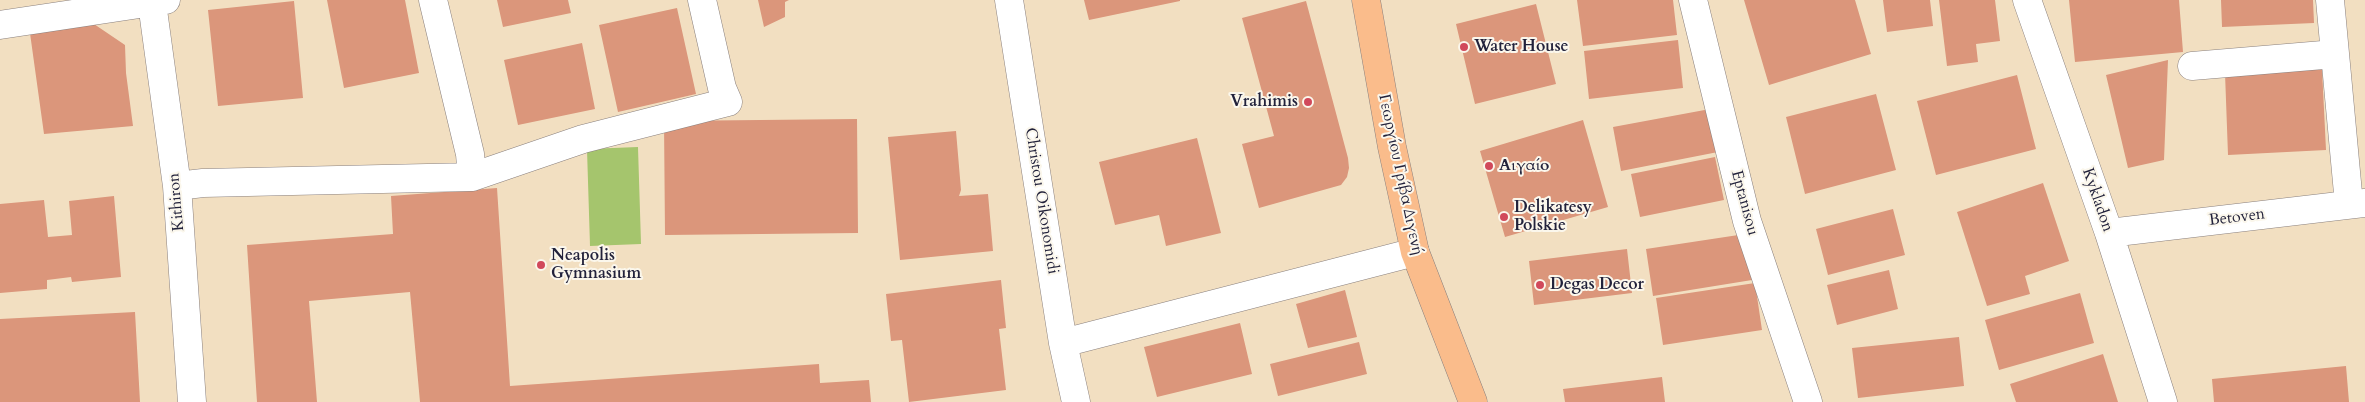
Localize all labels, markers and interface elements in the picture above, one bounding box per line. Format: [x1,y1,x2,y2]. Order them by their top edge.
place label: Water House [1474,37,1568,57]
marker: Water House [1458,41,1470,53]
place label: Vrahimis [1230,92,1298,112]
street label: Γεωργίου Γρίβα Διγενή [1374,93,1426,257]
marker: Vrahimis [1302,96,1314,108]
street label: Christou Oikonomidi [1020,127,1062,275]
place label: Αιγαίο [1499,156,1549,176]
marker: Αιγαίο [1483,160,1495,172]
street label: Kykladon [2077,166,2117,234]
street label: Eptanisou [1726,168,1762,238]
street label: Kithiron [165,172,189,232]
place label: Delikatesy Polskie [1514,198,1592,236]
street label: Betoven [2208,205,2266,231]
marker: Delikatesy Polskie [1498,211,1510,223]
place label: Neapolis Gymnasium [551,246,641,284]
marker: Neapolis Gymnasium [535,259,547,271]
place label: Degas Decor [1550,275,1644,295]
marker: Degas Decor [1534,279,1546,291]

